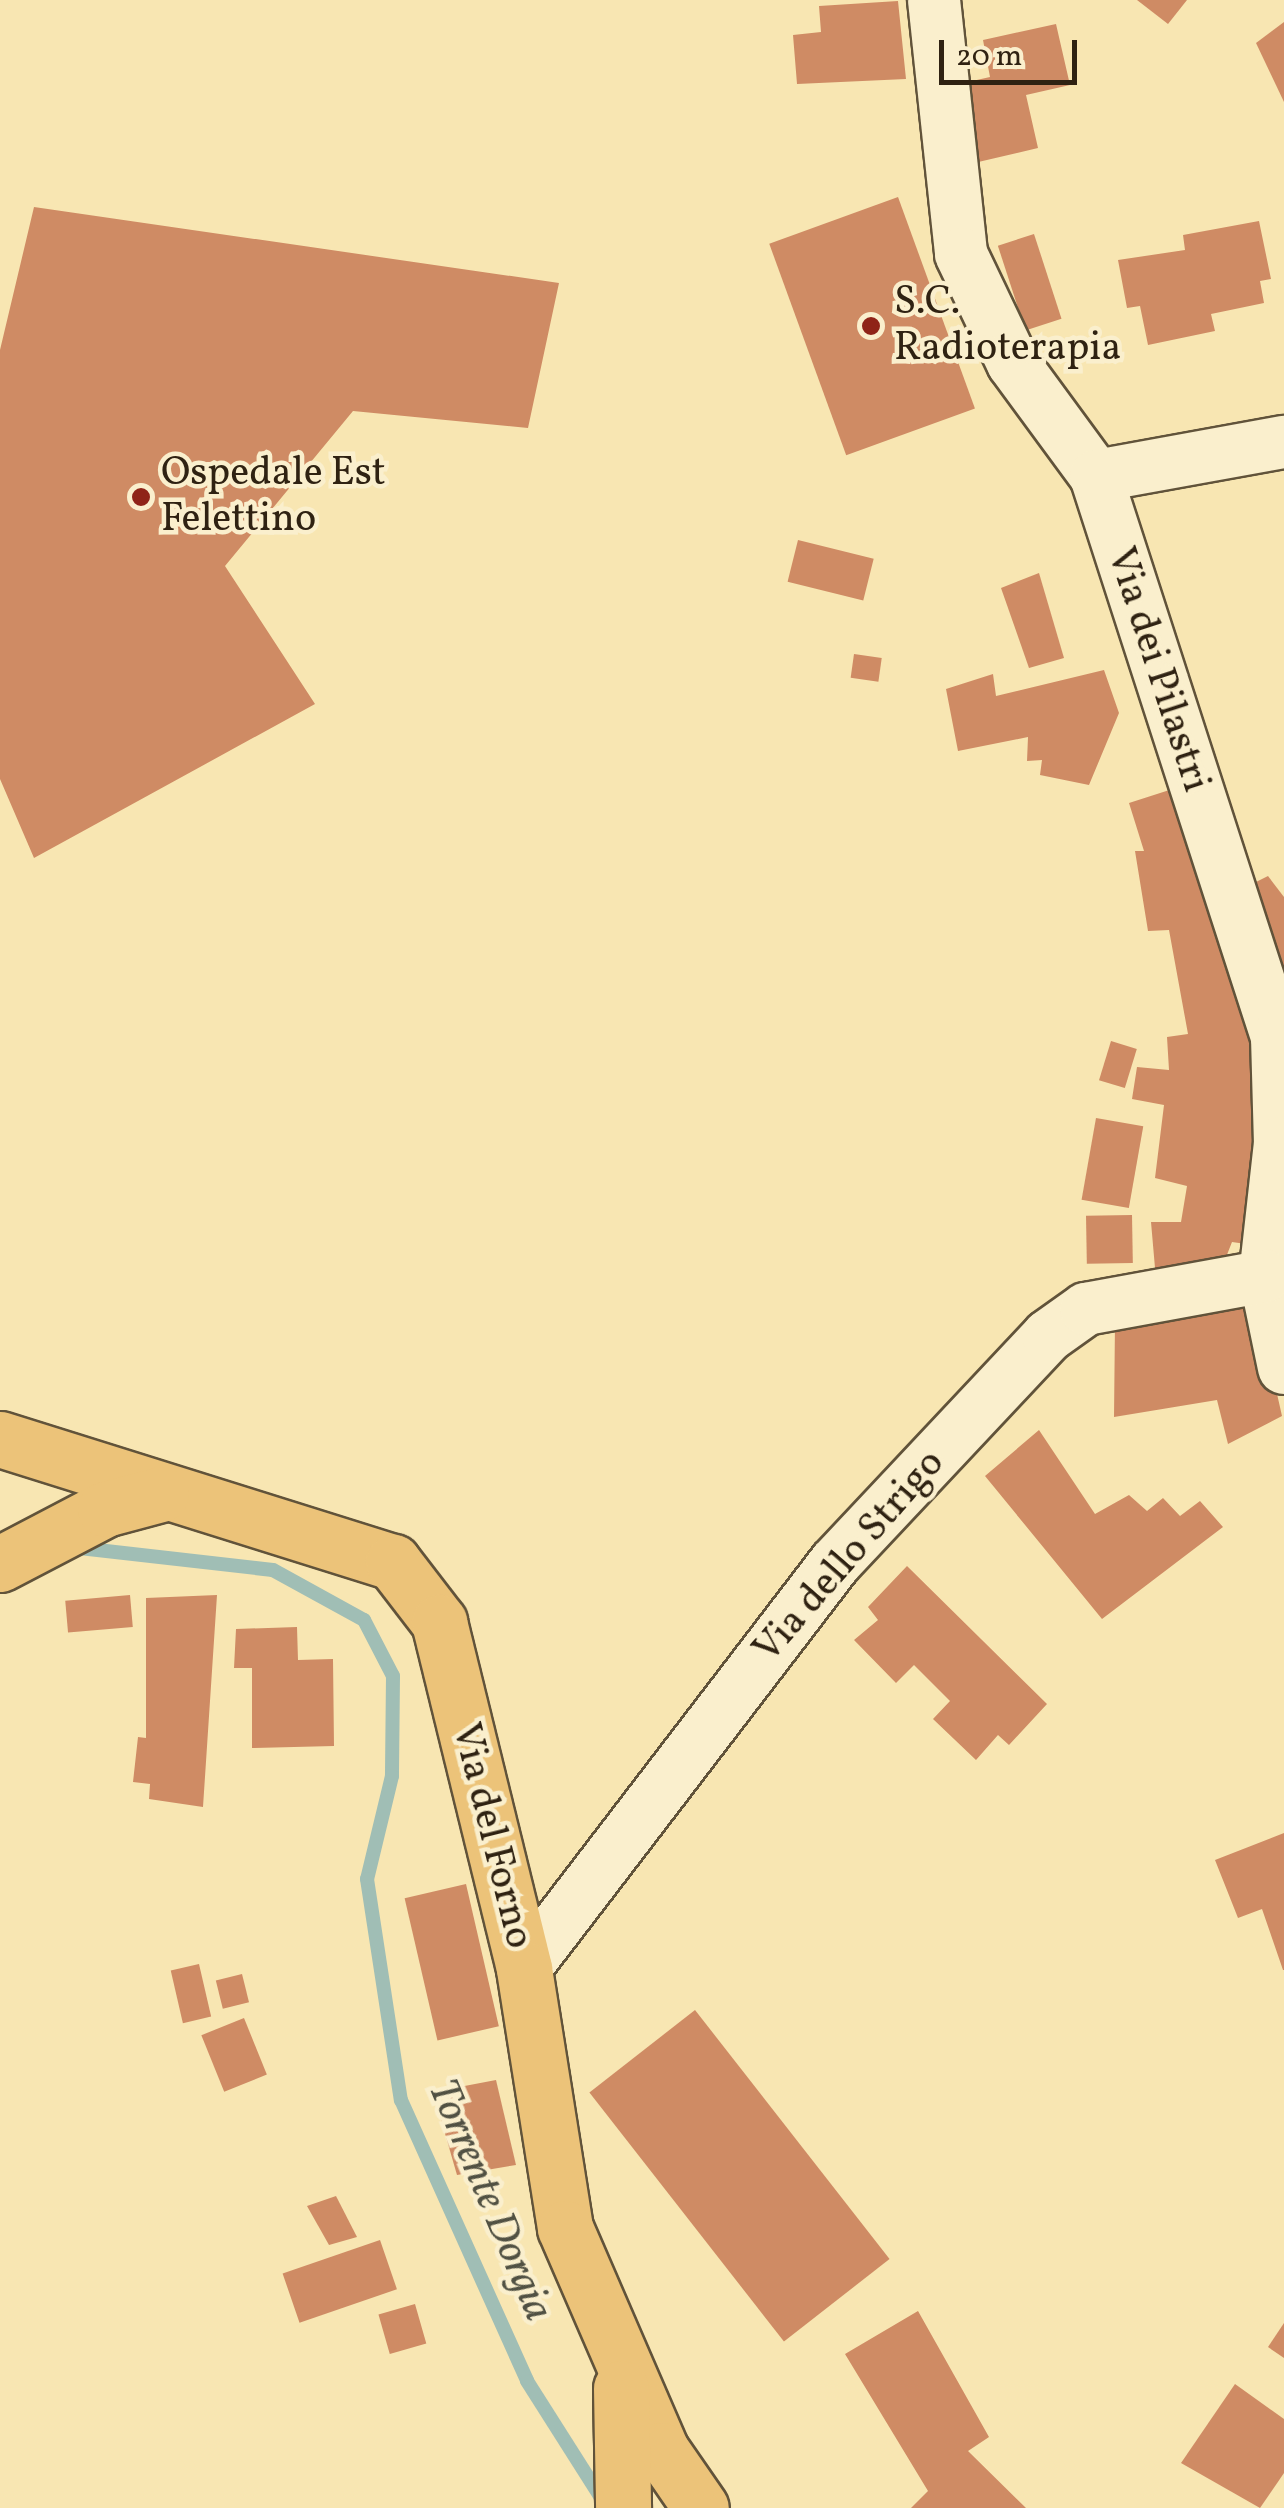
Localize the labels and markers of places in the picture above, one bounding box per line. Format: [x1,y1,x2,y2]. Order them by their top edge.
place label: S.C. Radioterapia [894,279,1121,373]
marker: S.C. Radioterapia [858,313,884,339]
place label: Ospedale Est Felettino [161,450,386,544]
marker: Ospedale Est Felettino [130,486,152,508]

